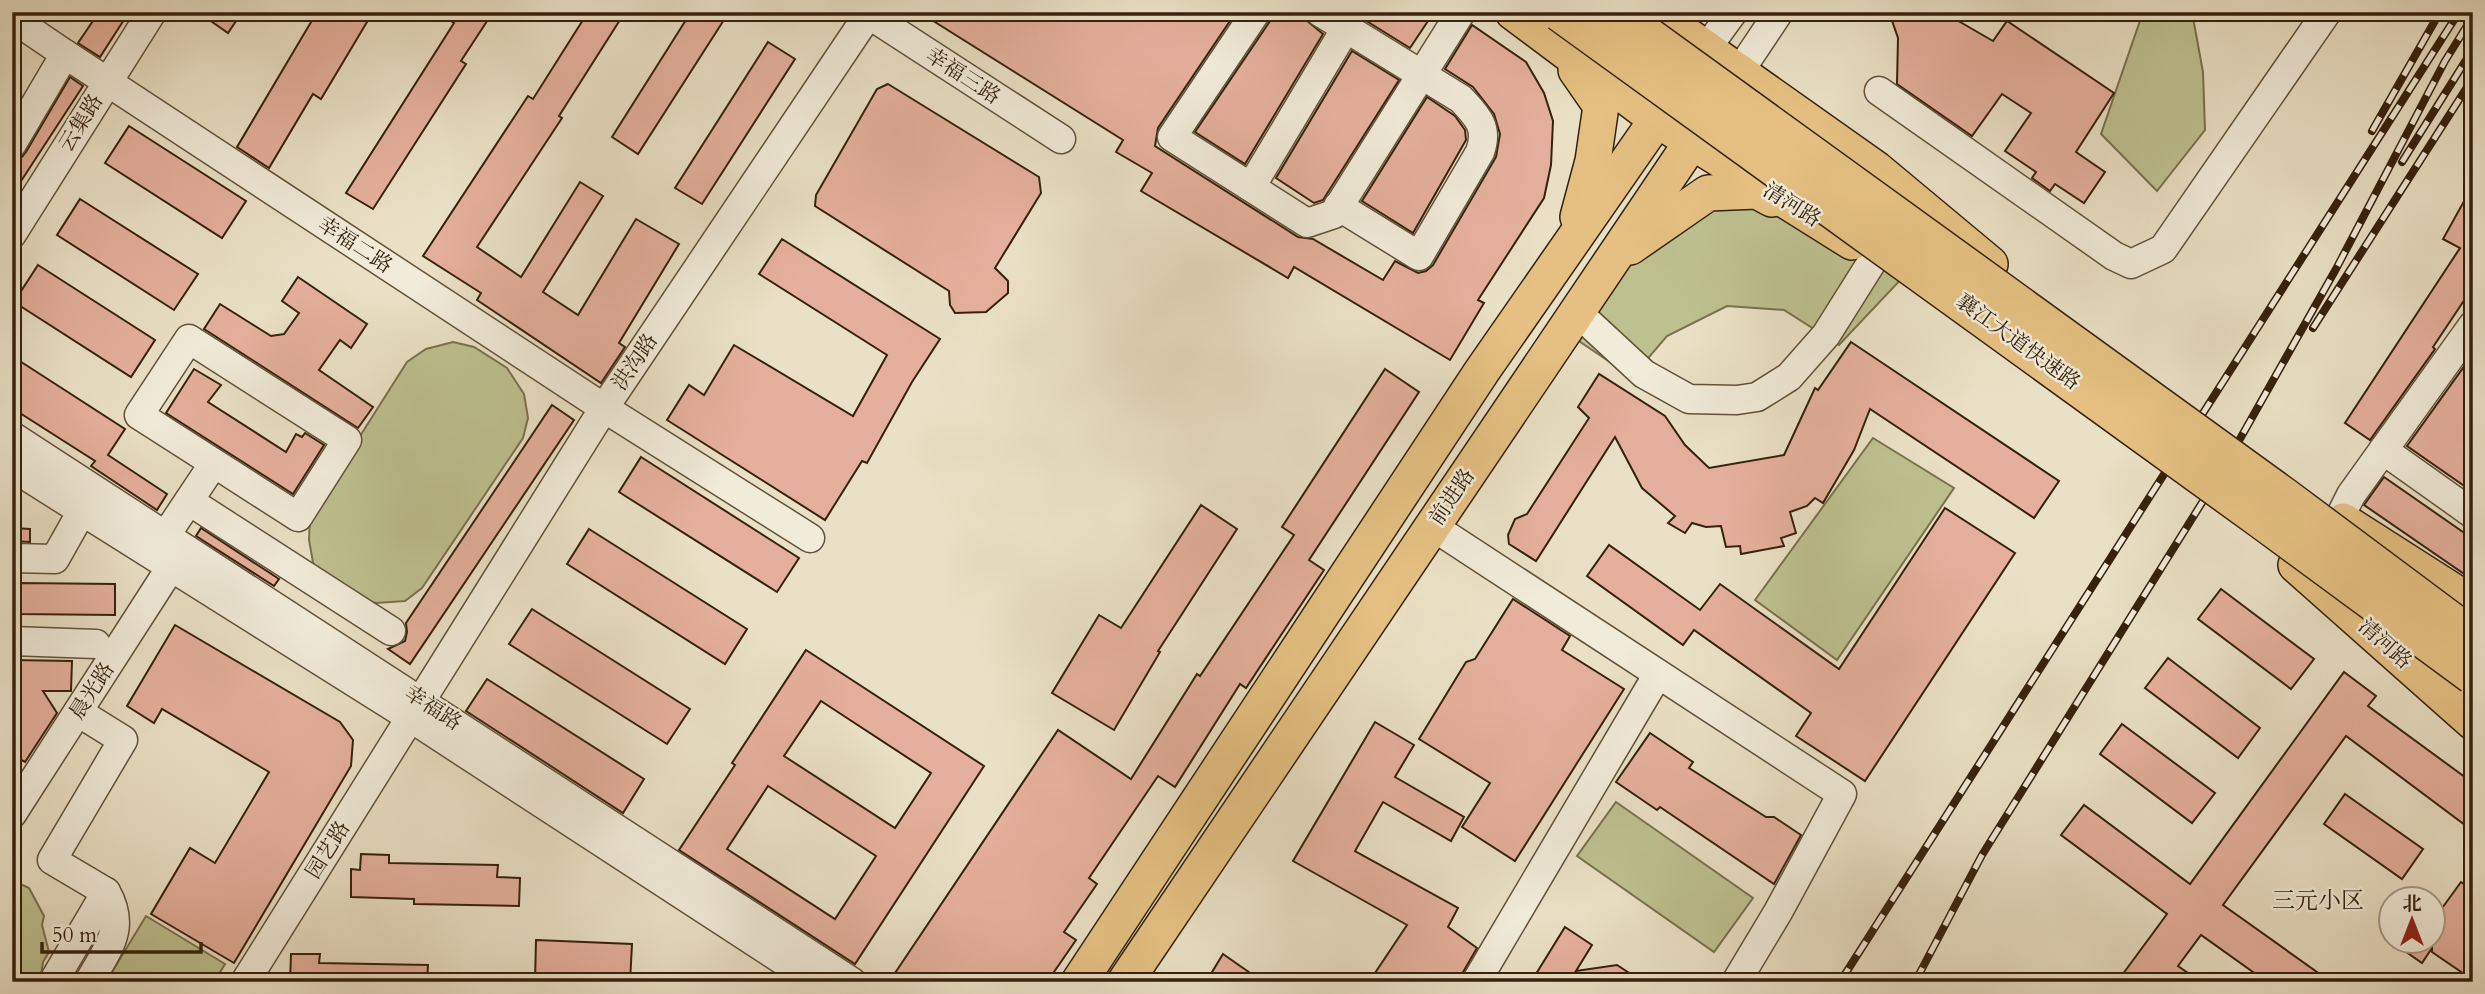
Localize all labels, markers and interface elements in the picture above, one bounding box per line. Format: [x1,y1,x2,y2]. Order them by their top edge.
street label: 幸福三路 [920,41,1006,111]
street label: 云集路 [52,89,110,157]
street label: 清河路 [1758,176,1826,234]
street label: 幸福二路 [312,210,398,280]
street label: 襄江大道快速路 [1950,287,2086,397]
street label: 洪沟路 [605,328,665,396]
street label: 前进路 [1422,463,1482,531]
street label: 清河路 [2352,612,2418,676]
street label: 晨光路 [63,657,121,725]
street label: 幸福路 [399,679,467,737]
street label: 园艺路 [299,816,357,884]
district label: 三元小区 [2272,885,2364,916]
north arrow [2376,886,2446,956]
text: 北 [2402,891,2422,917]
scale bar [42,910,201,954]
text: 50 m [52,921,97,950]

